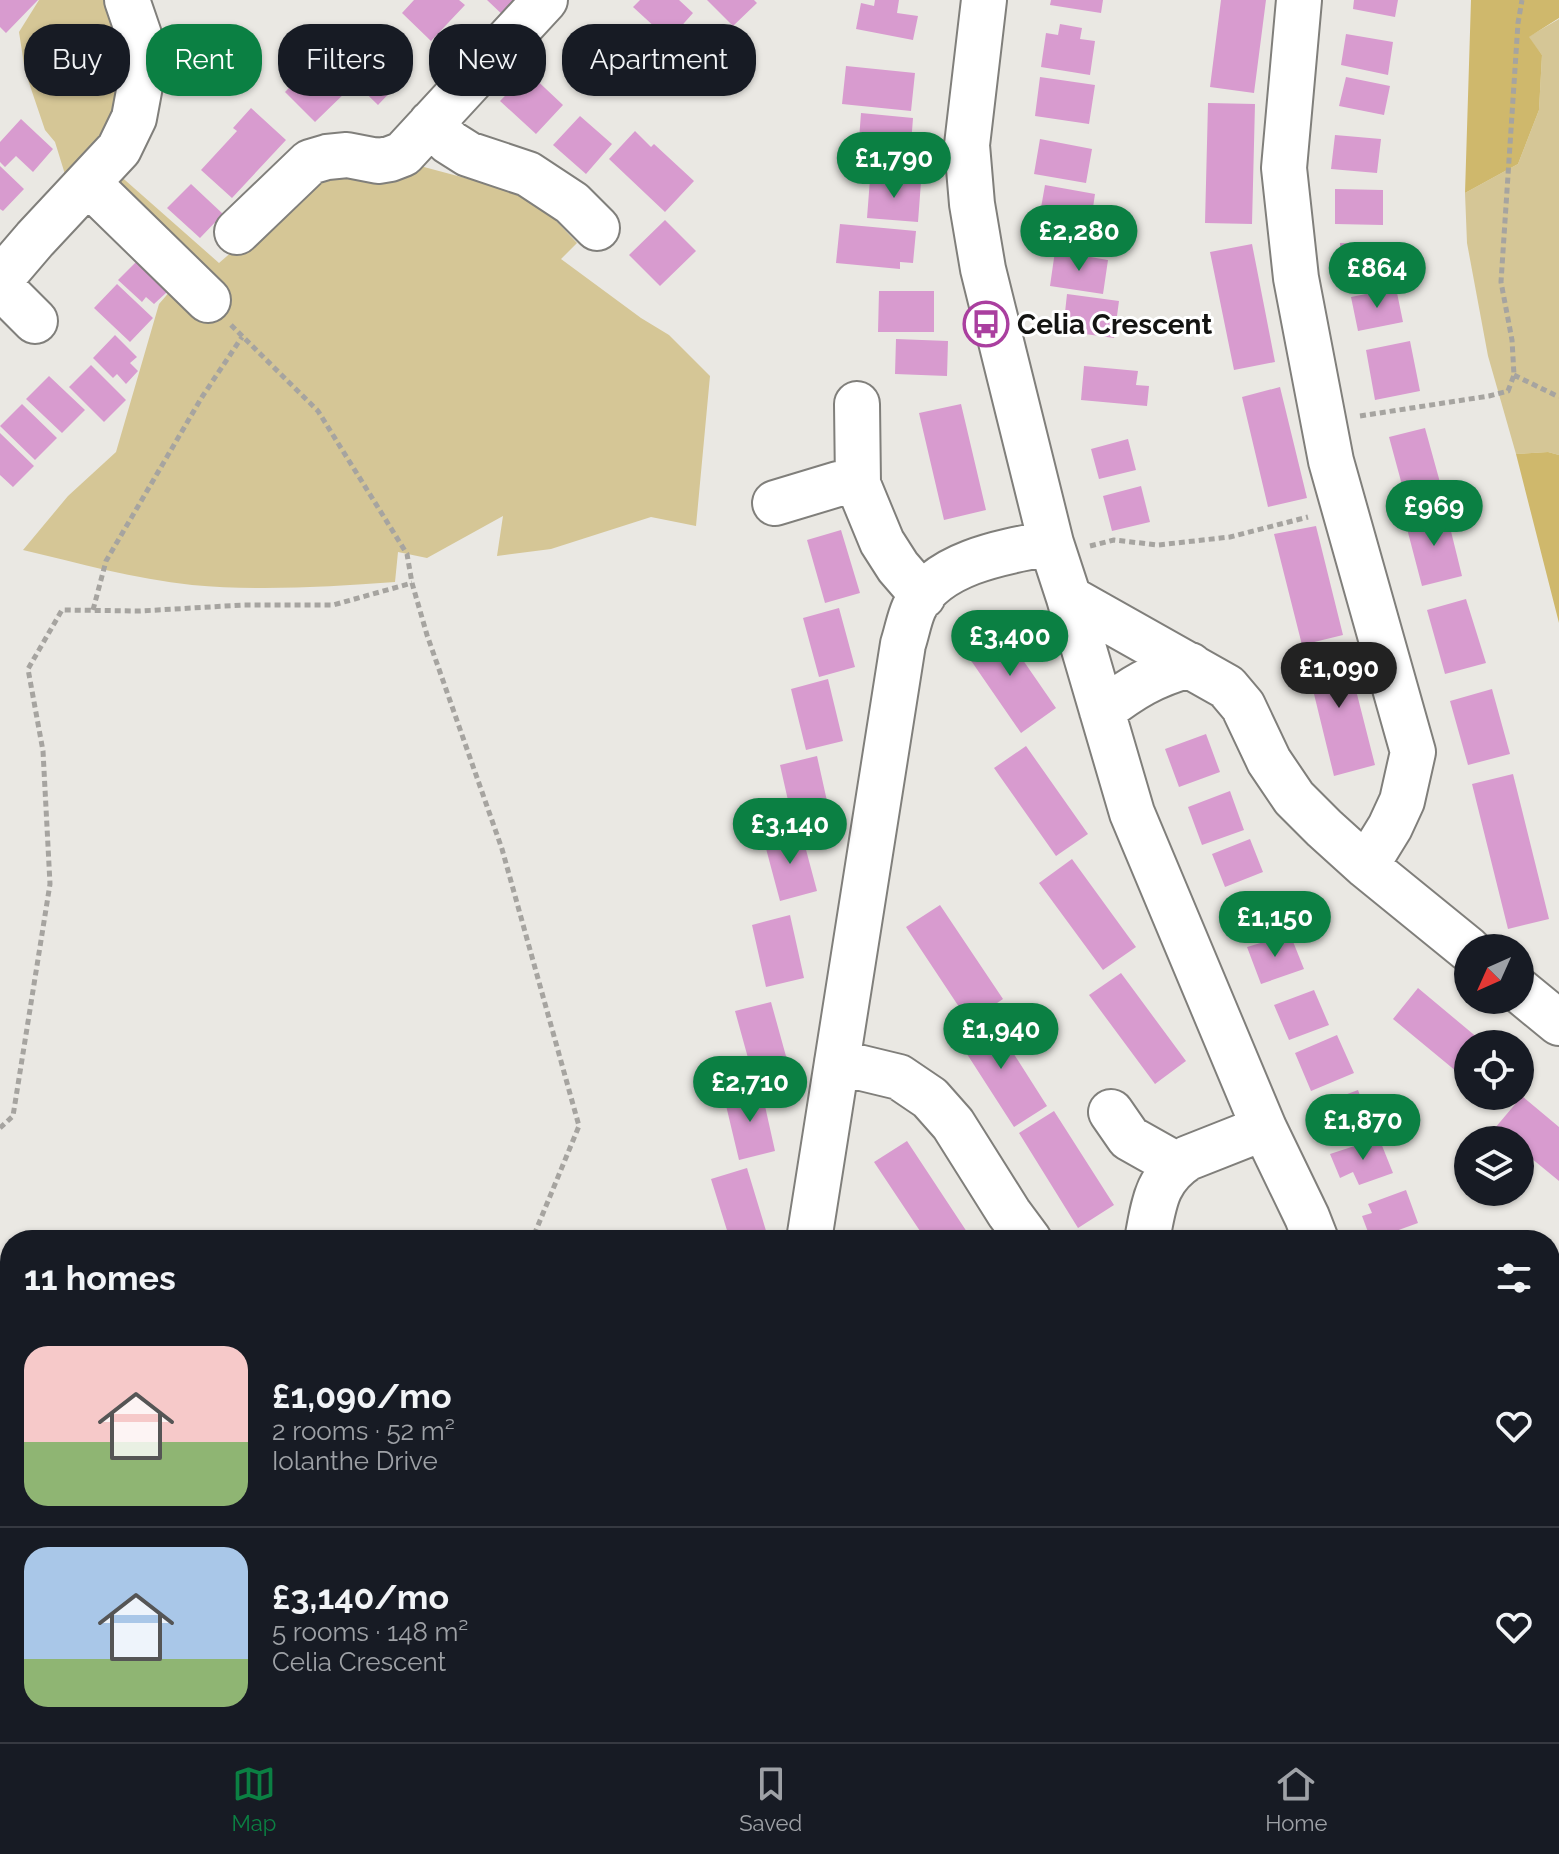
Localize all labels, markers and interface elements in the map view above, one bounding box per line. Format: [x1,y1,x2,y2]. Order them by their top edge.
chip: Buy [24,24,130,96]
chip: Rent [146,24,262,96]
chip: Filters [278,24,413,96]
chip: New [429,24,546,96]
chip: Apartment [562,24,756,96]
pin: £1,790 [829,132,959,200]
text: £1,790 [855,143,933,173]
pin: £2,280 [1014,205,1144,273]
text: £2,280 [1038,216,1120,246]
pin: £864 [1330,242,1424,310]
text: £864 [1347,253,1407,283]
bus stop icon: Celia Crescent [962,300,1010,348]
place label: Celia Crescent [1017,308,1212,341]
pin: £969 [1387,480,1481,548]
text: £969 [1404,491,1464,521]
pin: £3,400 [945,610,1075,678]
text: £3,400 [969,621,1051,651]
pin: £1,090 [1274,642,1404,710]
text: £1,090 [1299,653,1379,683]
pin: £3,140 [725,798,855,866]
text: £3,140 [751,809,829,839]
pin: £1,150 [1210,891,1340,959]
text: £1,150 [1237,902,1313,932]
north arrow [1454,934,1534,1014]
map controls [1454,934,1534,1206]
pin: £1,940 [936,1003,1066,1071]
text: £1,940 [961,1014,1041,1044]
button: locate [1454,1030,1534,1110]
pin: £2,710 [685,1056,815,1124]
text: £2,710 [711,1067,789,1097]
pin: £1,870 [1298,1094,1428,1162]
text: £1,870 [1323,1105,1403,1135]
button: layers [1454,1126,1534,1206]
icon: filters [1492,1256,1536,1300]
text: 11 homes [24,1258,176,1298]
text: £1,090/mo [272,1376,452,1416]
icon: home [88,1378,184,1474]
icon: heart [1492,1404,1536,1448]
text: 2 rooms · 52 m² [272,1416,455,1446]
text: Iolanthe Drive [272,1446,438,1476]
text: £3,140/mo [272,1577,449,1617]
icon: home [88,1579,184,1675]
icon: heart [1492,1605,1536,1649]
text: 5 rooms · 148 m² [272,1617,468,1647]
text: Celia Crescent [272,1647,446,1677]
tab: Map [232,1762,276,1836]
tab: Saved [739,1762,802,1836]
tab: Home [1265,1762,1327,1836]

